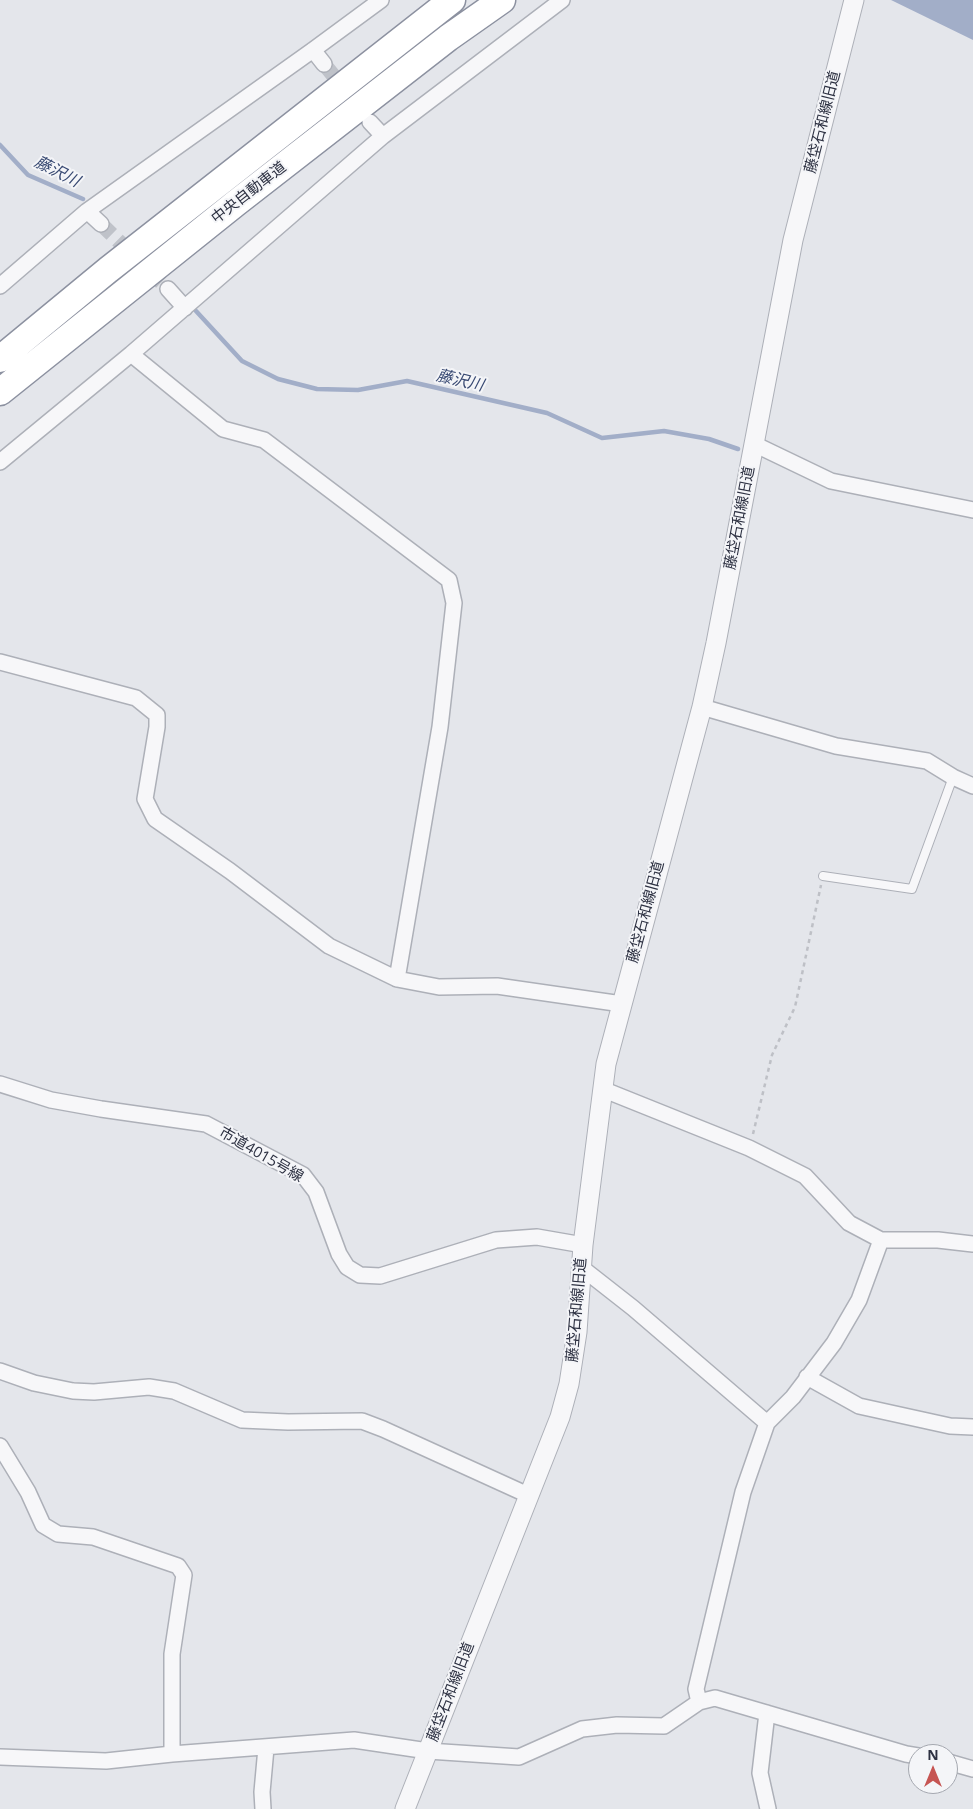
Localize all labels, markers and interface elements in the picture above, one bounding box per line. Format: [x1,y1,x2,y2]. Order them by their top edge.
street label: 藤垈石和線旧道 [802,69,844,175]
water label: 藤沢川 [31,153,83,191]
street label: 中央自動車道 [208,158,290,228]
water label: 藤沢川 [434,366,486,396]
street label: 藤垈石和線旧道 [721,465,759,571]
street label: 藤垈石和線旧道 [624,859,668,965]
street label: 市道4015号線 [216,1124,306,1186]
street label: 藤垈石和線旧道 [563,1257,591,1363]
street label: 藤垈石和線旧道 [424,1640,478,1744]
north arrow [908,1744,958,1794]
text: N [927,1745,939,1764]

